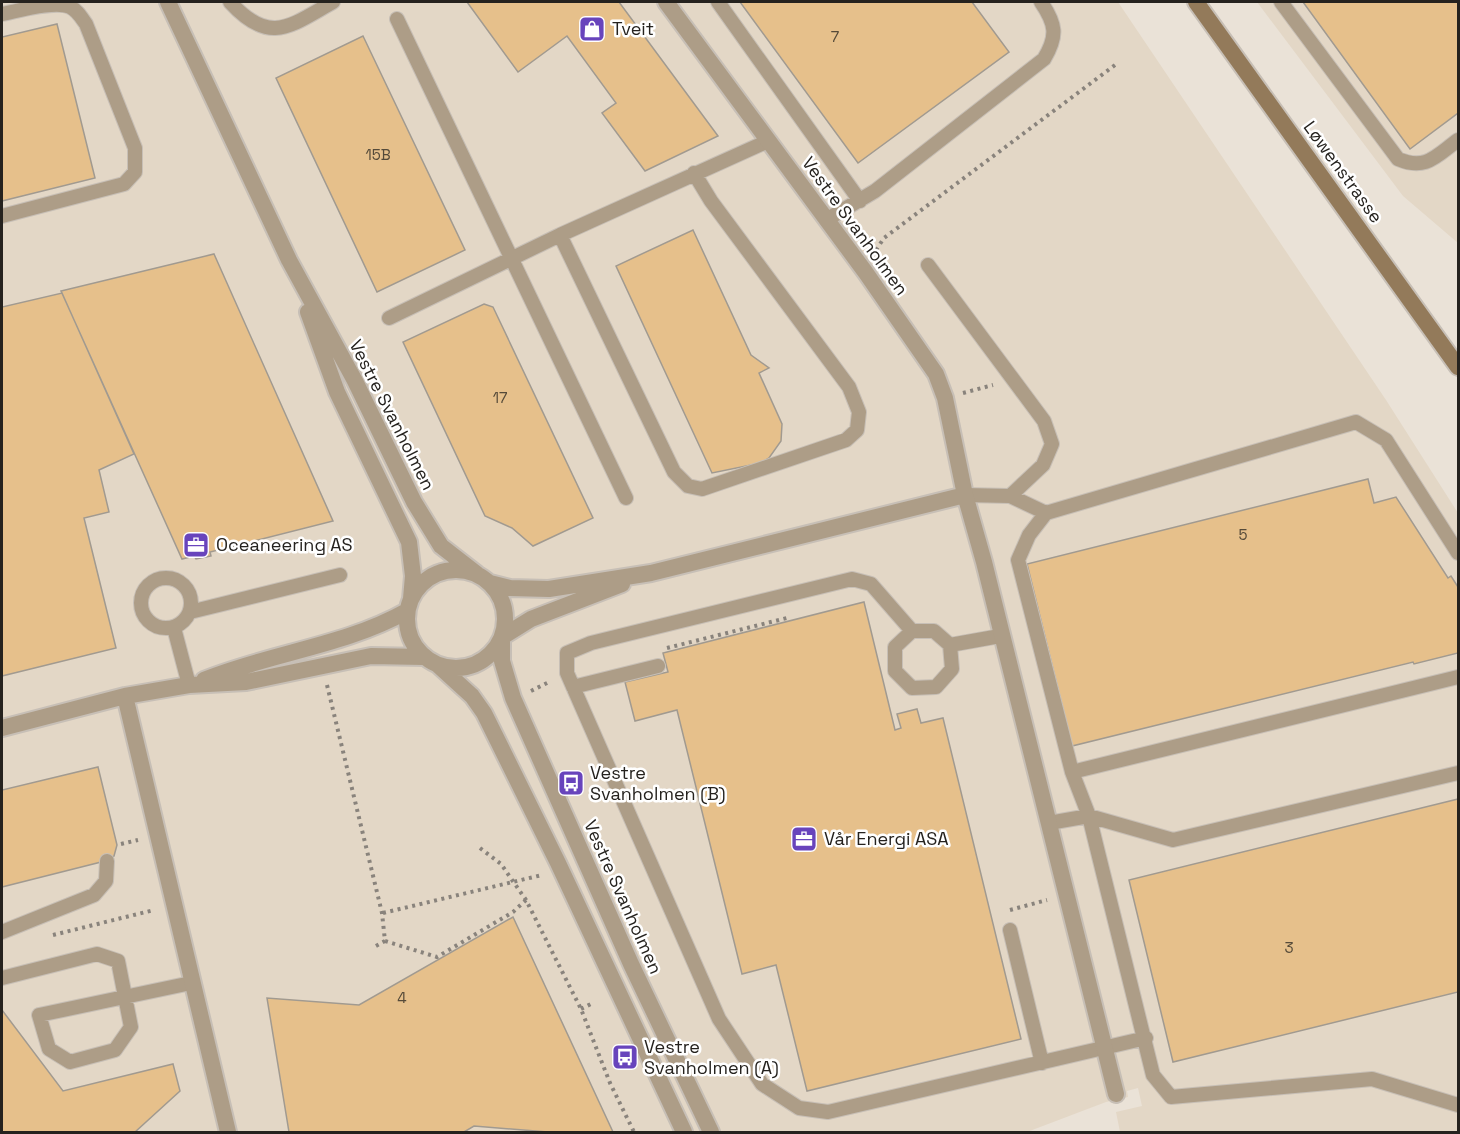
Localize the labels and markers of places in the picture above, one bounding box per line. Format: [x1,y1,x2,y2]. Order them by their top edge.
shop icon: Tveit [577,14,607,44]
place label: Tveit [612,17,654,40]
office icon: Oceaneering AS [181,530,211,560]
place label: Oceaneering AS [216,533,353,556]
place label: Vestre Svanholmen (B) [590,761,726,805]
bus stop icon: Vestre Svanholmen (B) [556,768,586,798]
office icon: Vår Energi ASA [789,824,819,854]
place label: Vår Energi ASA [824,827,949,850]
place label: Vestre Svanholmen (A) [644,1035,779,1079]
bus stop icon: Vestre Svanholmen (A) [610,1042,640,1072]

